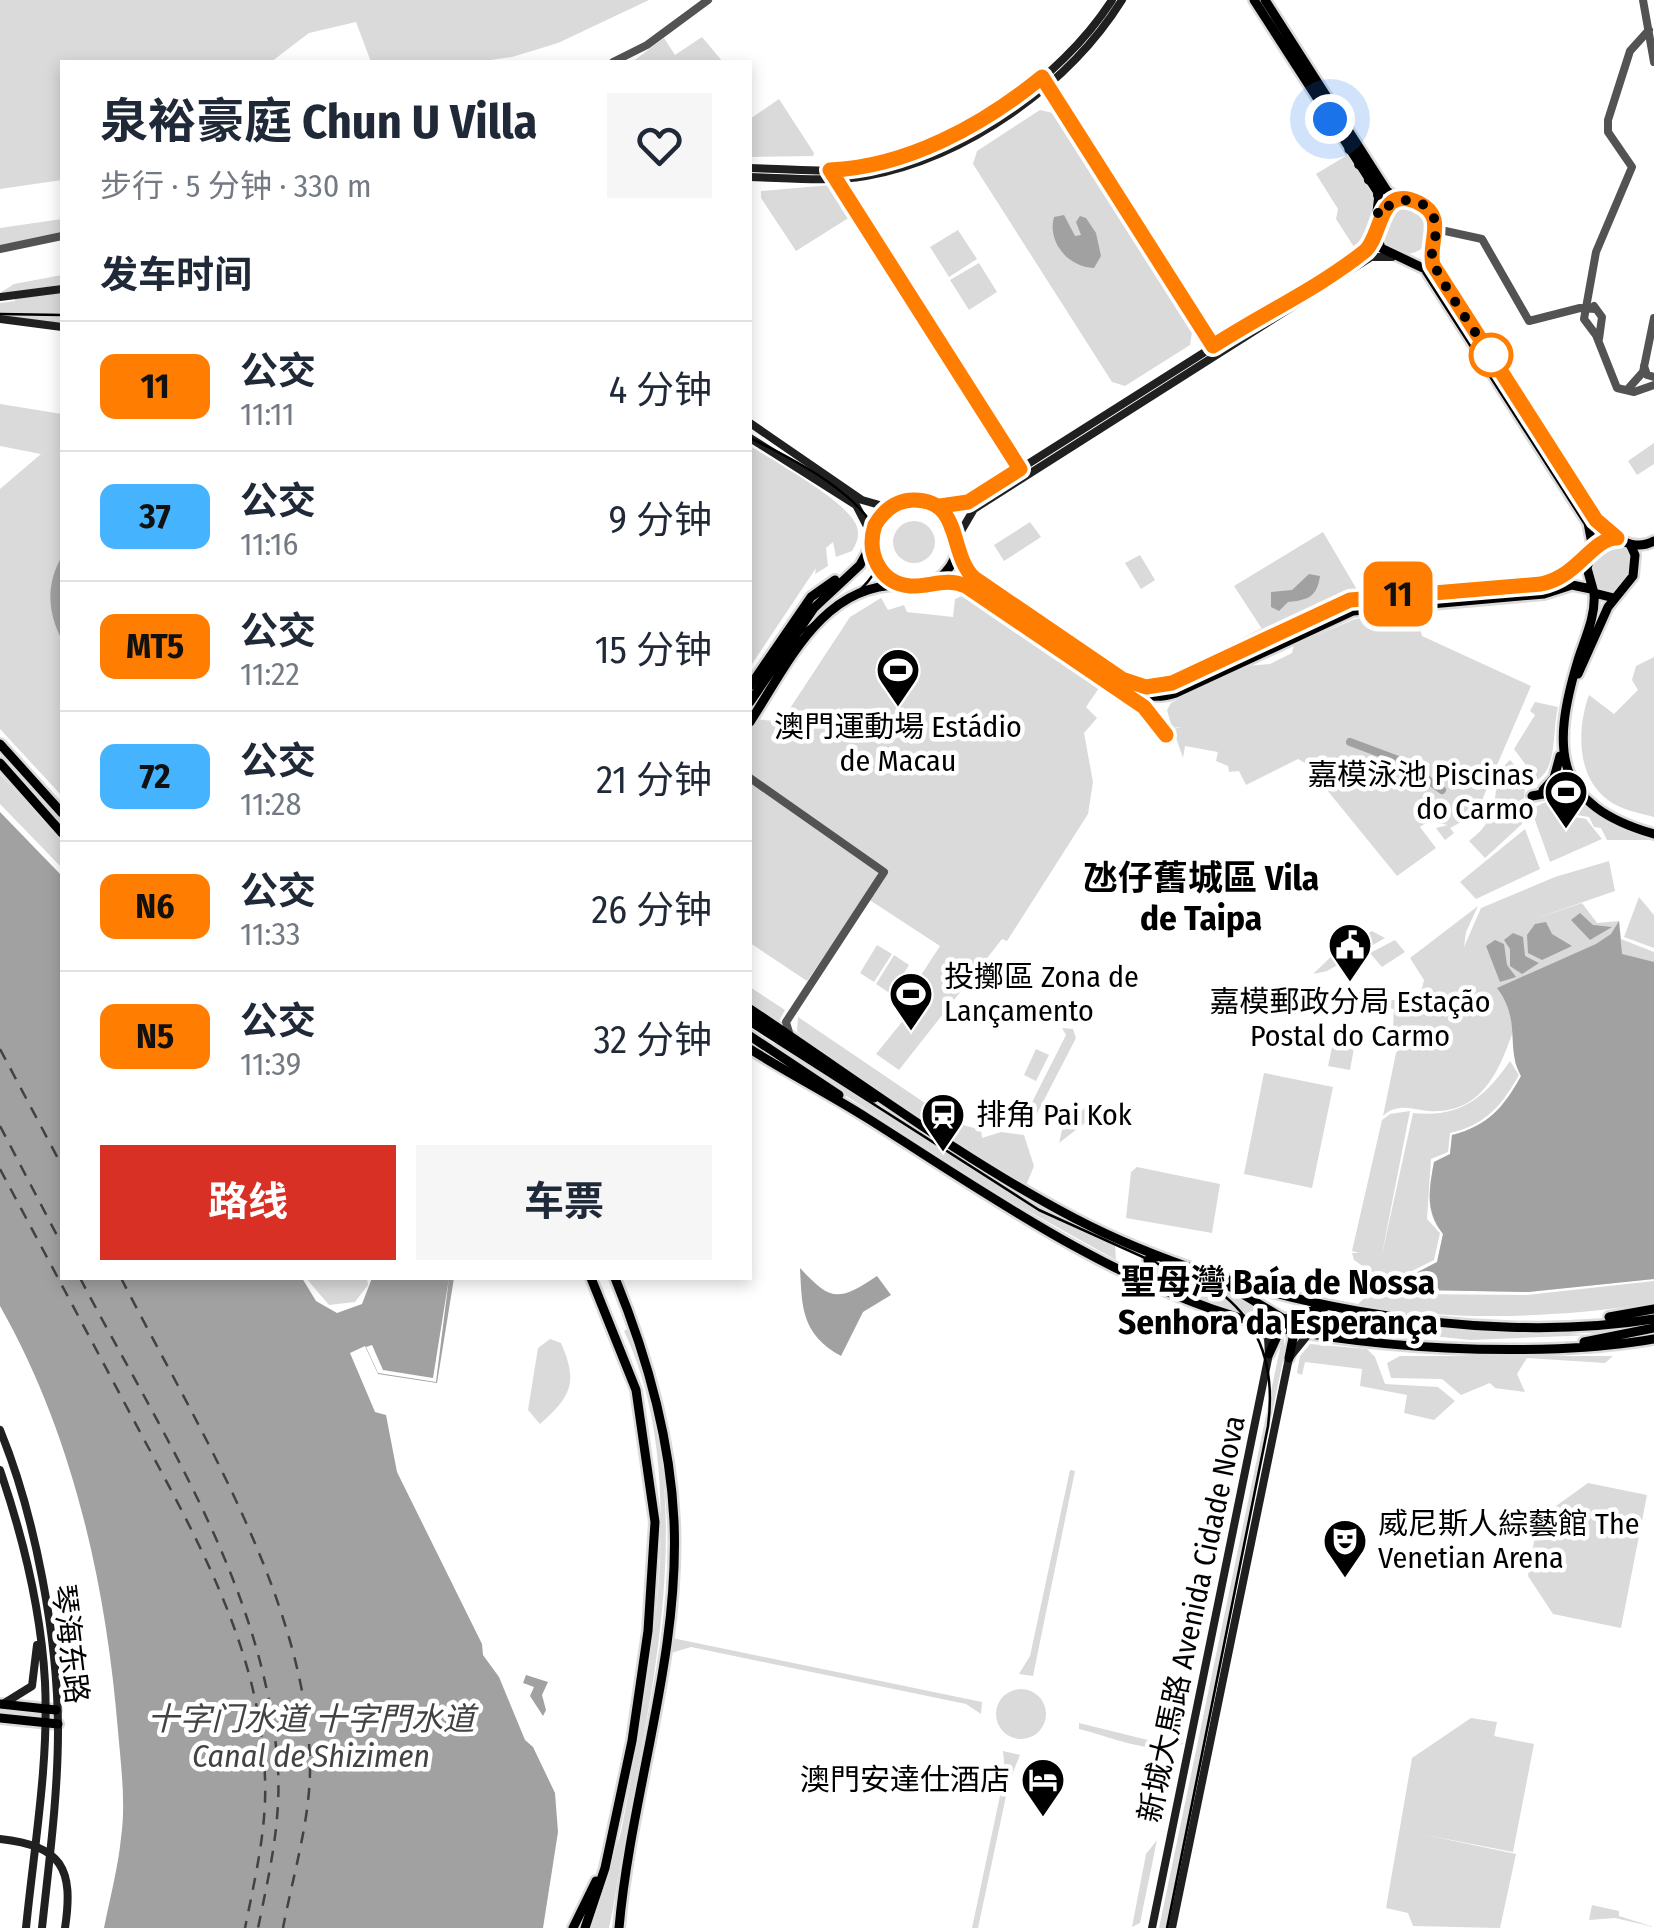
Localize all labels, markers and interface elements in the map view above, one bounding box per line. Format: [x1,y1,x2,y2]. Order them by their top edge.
text: 泉裕豪庭 Chun U Villa [100,93,537,151]
button: heart [607,93,712,198]
your location [1305,94,1355,144]
text: 步行 · 5 分钟 · 330 m [100,167,372,205]
text: 发车时间 [100,252,252,298]
unlabelled marker [1470,334,1512,376]
text: 公交 [240,348,316,394]
text: 11 [141,365,169,407]
text: 4 分钟 [609,367,712,413]
text: 11:11 [240,395,295,433]
text: 公交 [240,478,316,524]
text: 37 [139,495,171,537]
text: 9 分钟 [609,497,712,543]
text: 11:16 [240,525,298,563]
line badge: 11 [1353,562,1443,626]
text: 11 [1384,573,1412,615]
text: 公交 [240,608,316,654]
text: MT5 [126,625,184,667]
text: 15 分钟 [595,627,712,673]
sports icon: 澳門運動場 Estádio de Macau [875,647,921,708]
text: 11:22 [240,655,300,693]
place label: 澳門運動場 Estádio de Macau [774,709,1022,779]
text: 公交 [240,738,316,784]
text: 72 [139,755,171,797]
text: 21 分钟 [596,757,712,803]
place label: 嘉模泳池 Piscinas do Carmo [1307,757,1534,827]
sports icon: 嘉模泳池 Piscinas do Carmo [1543,769,1589,830]
text: 11:28 [240,785,301,823]
district label: 氹仔舊城區 Vila de Taipa [1083,857,1319,939]
text: 公交 [240,868,316,914]
text: N6 [135,885,175,927]
text: 26 分钟 [591,887,712,933]
text: 11:33 [240,915,300,953]
public building icon: 嘉模郵政分局 Estação Postal do Carmo [1327,922,1373,983]
place label: 投擲區 Zona de Lançamento [944,959,1139,1029]
sports icon: 投擲區 Zona de Lançamento [888,971,934,1032]
place label: 嘉模郵政分局 Estação Postal do Carmo [1209,984,1491,1054]
text: 公交 [240,998,316,1044]
text: N5 [136,1015,174,1057]
text: 32 分钟 [593,1017,712,1063]
text: 11:39 [240,1045,301,1083]
station icon: 排角 Pai Kok [920,1092,966,1153]
place label: 排角 Pai Kok [976,1097,1132,1133]
button: 路线 [100,1145,396,1260]
button: 车票 [416,1145,712,1260]
district label: 聖母灣 Baía de Nossa Senhora da Esperança [1118,1261,1438,1344]
street label: 新城大馬路 Avenida Cidade Nova [1131,1412,1253,1826]
place label: 威尼斯人綜藝館 The Venetian Arena [1378,1506,1640,1576]
theatre icon: 威尼斯人綜藝館 The Venetian Arena [1322,1518,1368,1579]
street label: 琴海东路 [45,1582,95,1706]
water label: 十字门水道 十字門水道 Canal de Shizimen [147,1700,479,1775]
hotel icon: 澳門安達仕酒店 [1020,1757,1066,1818]
place label: 澳門安達仕酒店 [800,1762,1010,1798]

